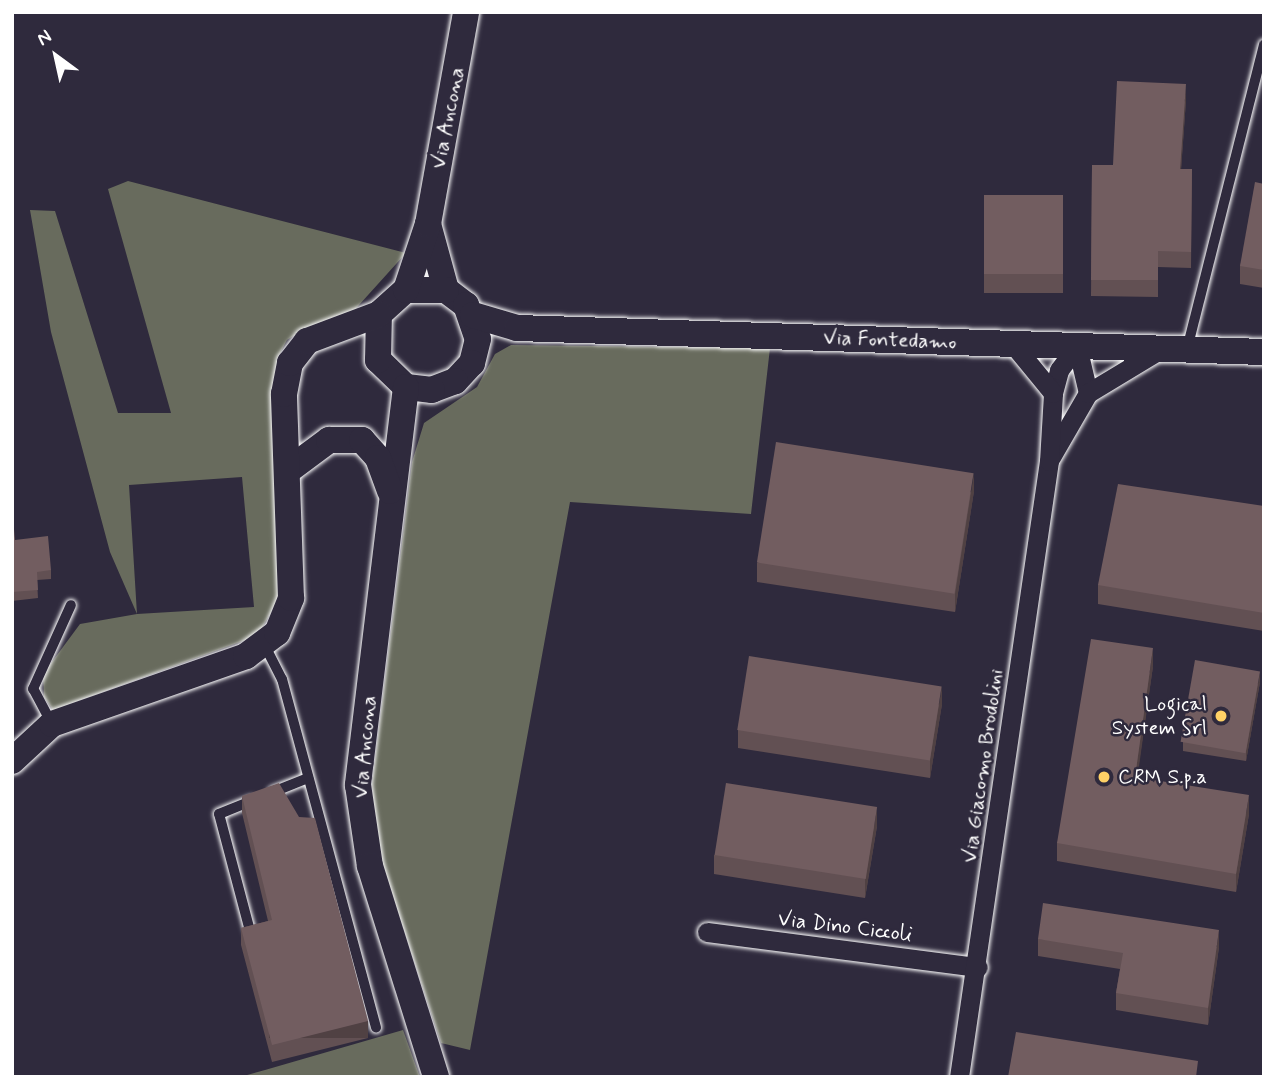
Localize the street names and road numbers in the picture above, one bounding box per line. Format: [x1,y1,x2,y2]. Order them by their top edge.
street label: Via Ancona [426,64,470,172]
street label: Via Fontedamo [821,325,959,355]
street label: Via Giacomo Brodolini [957,668,1009,864]
street label: Via Ancona [348,693,382,801]
street label: Via Dino Ciccoli [776,906,914,948]

